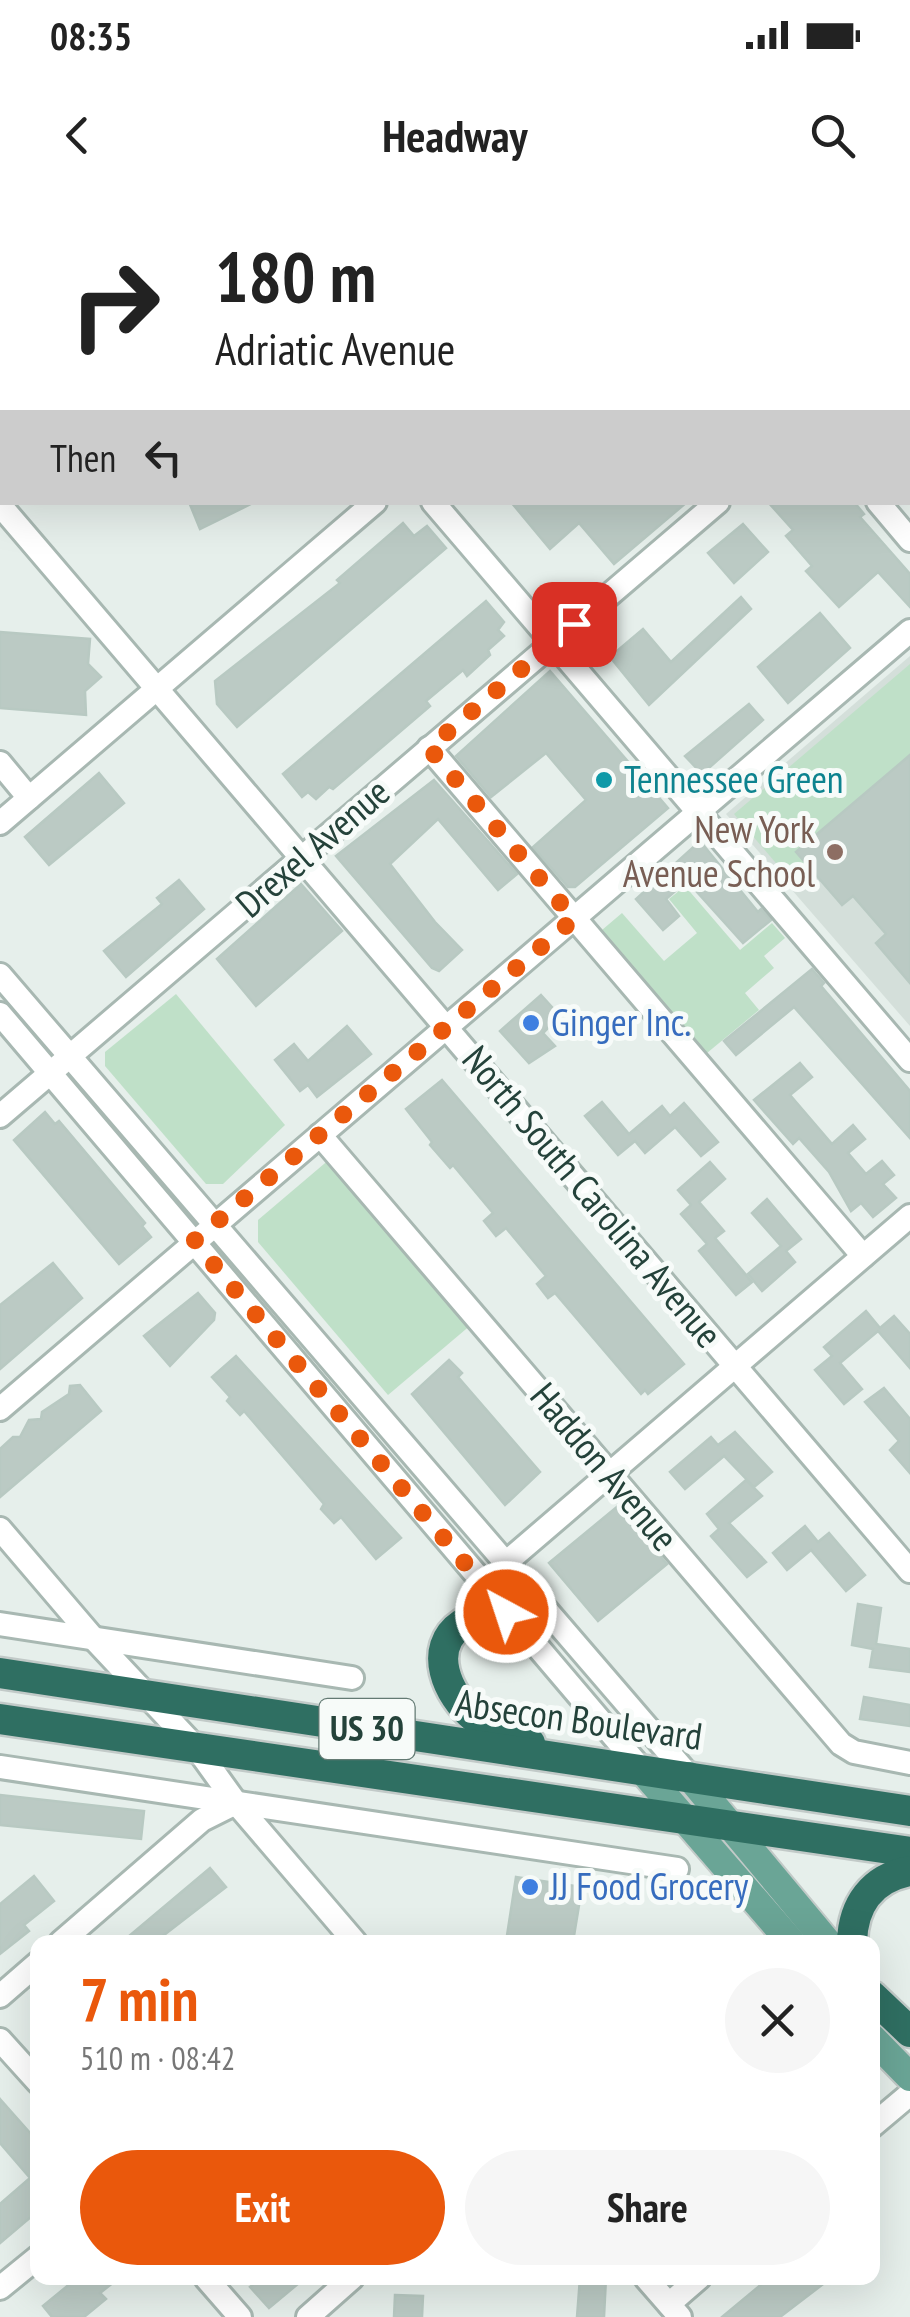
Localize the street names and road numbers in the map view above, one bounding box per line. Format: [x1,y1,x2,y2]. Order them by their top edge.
street label: Drexel Avenue [225,767,399,927]
street label: North South Carolina Avenue [453,1035,734,1357]
street label: Haddon Avenue [521,1372,690,1560]
street label: Absecon Boulevard [453,1677,706,1760]
road number: US 30 [320,1699,414,1759]

